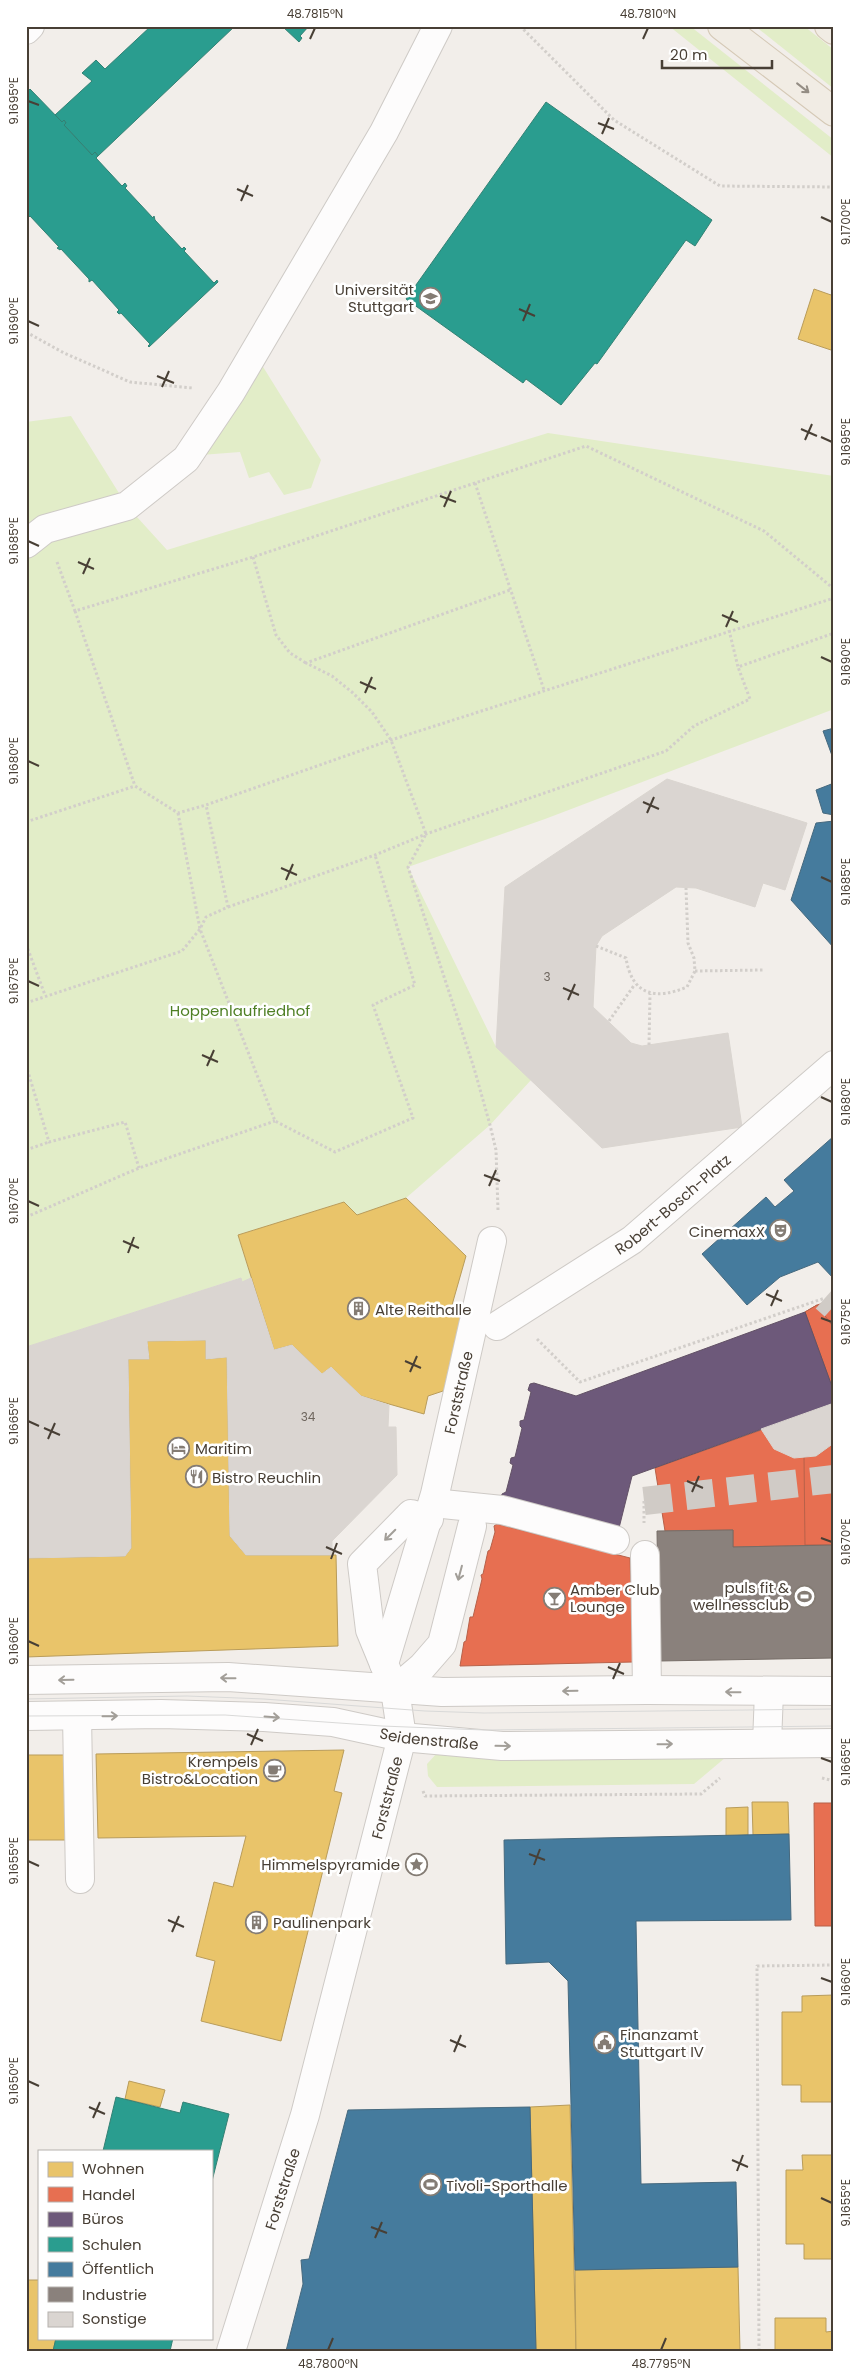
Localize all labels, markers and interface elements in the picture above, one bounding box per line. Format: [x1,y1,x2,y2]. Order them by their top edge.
text: 48.7815°N [287,5,343,22]
text: 48.7810°N [620,5,676,22]
scale bar [662,38,772,70]
text: 20 m [670,44,708,65]
text: 9.1695°E [5,77,22,125]
one-way arrow [796,82,809,93]
text: 9.1700°E [837,199,854,245]
place label: Universität Stuttgart [335,279,414,317]
school or university icon: Universität Stuttgart [418,286,442,310]
text: 9.1690°E [5,297,22,345]
text: 9.1695°E [837,418,854,466]
text: 9.1685°E [5,517,22,565]
text: 9.1690°E [837,638,854,686]
text: 9.1680°E [5,737,22,785]
text: 9.1685°E [837,858,854,906]
text: 9.1675°E [5,958,22,1004]
house number: 3 [543,968,551,985]
park label: Hoppenlaufriedhof [170,1000,310,1021]
text: 9.1680°E [837,1078,854,1126]
street label: Robert-Bosch-Platz [610,1149,735,1259]
text: 9.1670°E [5,1178,22,1224]
theatre icon: CinemaxX [769,1219,793,1243]
place label: CinemaxX [689,1221,765,1242]
building icon: Alte Reithalle [347,1297,371,1321]
place label: Alte Reithalle [375,1299,472,1320]
text: 9.1675°E [837,1299,854,1345]
street label: Forststraße [438,1349,477,1436]
text: 9.1665°E [5,1397,22,1445]
house number: 34 [301,1408,316,1425]
hotel icon: Maritim [167,1436,191,1460]
place label: Maritim [195,1438,252,1459]
restaurant icon: Bistro Reuchlin [184,1465,208,1489]
place label: Bistro Reuchlin [212,1467,321,1488]
text: 9.1670°E [837,1519,854,1565]
one-way arrow [384,1529,396,1541]
one-way arrow [455,1565,464,1581]
place label: puls fit & wellnessclub [693,1577,789,1615]
place label: Amber Club Lounge [570,1579,660,1617]
sports icon: puls fit & wellnessclub [793,1584,817,1608]
bar icon: Amber Club Lounge [542,1586,566,1610]
text: 9.1660°E [5,1617,22,1665]
one-way arrow [220,1673,236,1682]
one-way arrow [58,1675,74,1685]
one-way arrow [562,1686,578,1696]
one-way arrow [725,1687,741,1696]
one-way arrow [102,1711,118,1720]
one-way arrow [264,1713,280,1722]
street label: Seidenstraße [378,1722,480,1754]
text: 9.1665°E [837,1738,854,1786]
one-way arrow [657,1739,673,1749]
one-way arrow [494,1741,511,1751]
place label: Krempels Bistro&Location [142,1751,258,1789]
street label: Forststraße [366,1754,407,1841]
cafe icon: Krempels Bistro&Location [262,1758,286,1782]
text: 9.1655°E [5,1837,22,1885]
place icon: Himmelspyramide [404,1852,428,1876]
place label: Himmelspyramide [261,1854,400,1875]
building icon: Paulinenpark [245,1910,269,1934]
place label: Paulinenpark [273,1912,371,1933]
text: 9.1660°E [837,1958,854,2006]
place label: Finanzamt Stuttgart IV [620,2024,704,2062]
public building icon: Finanzamt Stuttgart IV [592,2031,616,2055]
text: 9.1650°E [5,2057,22,2105]
street label: Forststraße [259,2145,305,2232]
legend [38,2150,212,2340]
text: Wohnen [82,2158,144,2179]
sports icon: Tivoli-Sporthalle [418,2173,442,2197]
place label: Tivoli-Sporthalle [446,2175,568,2196]
text: 9.1655°E [837,2179,854,2227]
text: Handel [82,2184,135,2205]
text: Büros [82,2208,124,2229]
text: Schulen [82,2234,142,2255]
text: Öffentlich [82,2258,154,2279]
text: Industrie [82,2284,147,2305]
text: Sonstige [82,2308,146,2329]
text: 48.7800°N [298,2355,358,2372]
text: 48.7795°N [631,2355,691,2372]

